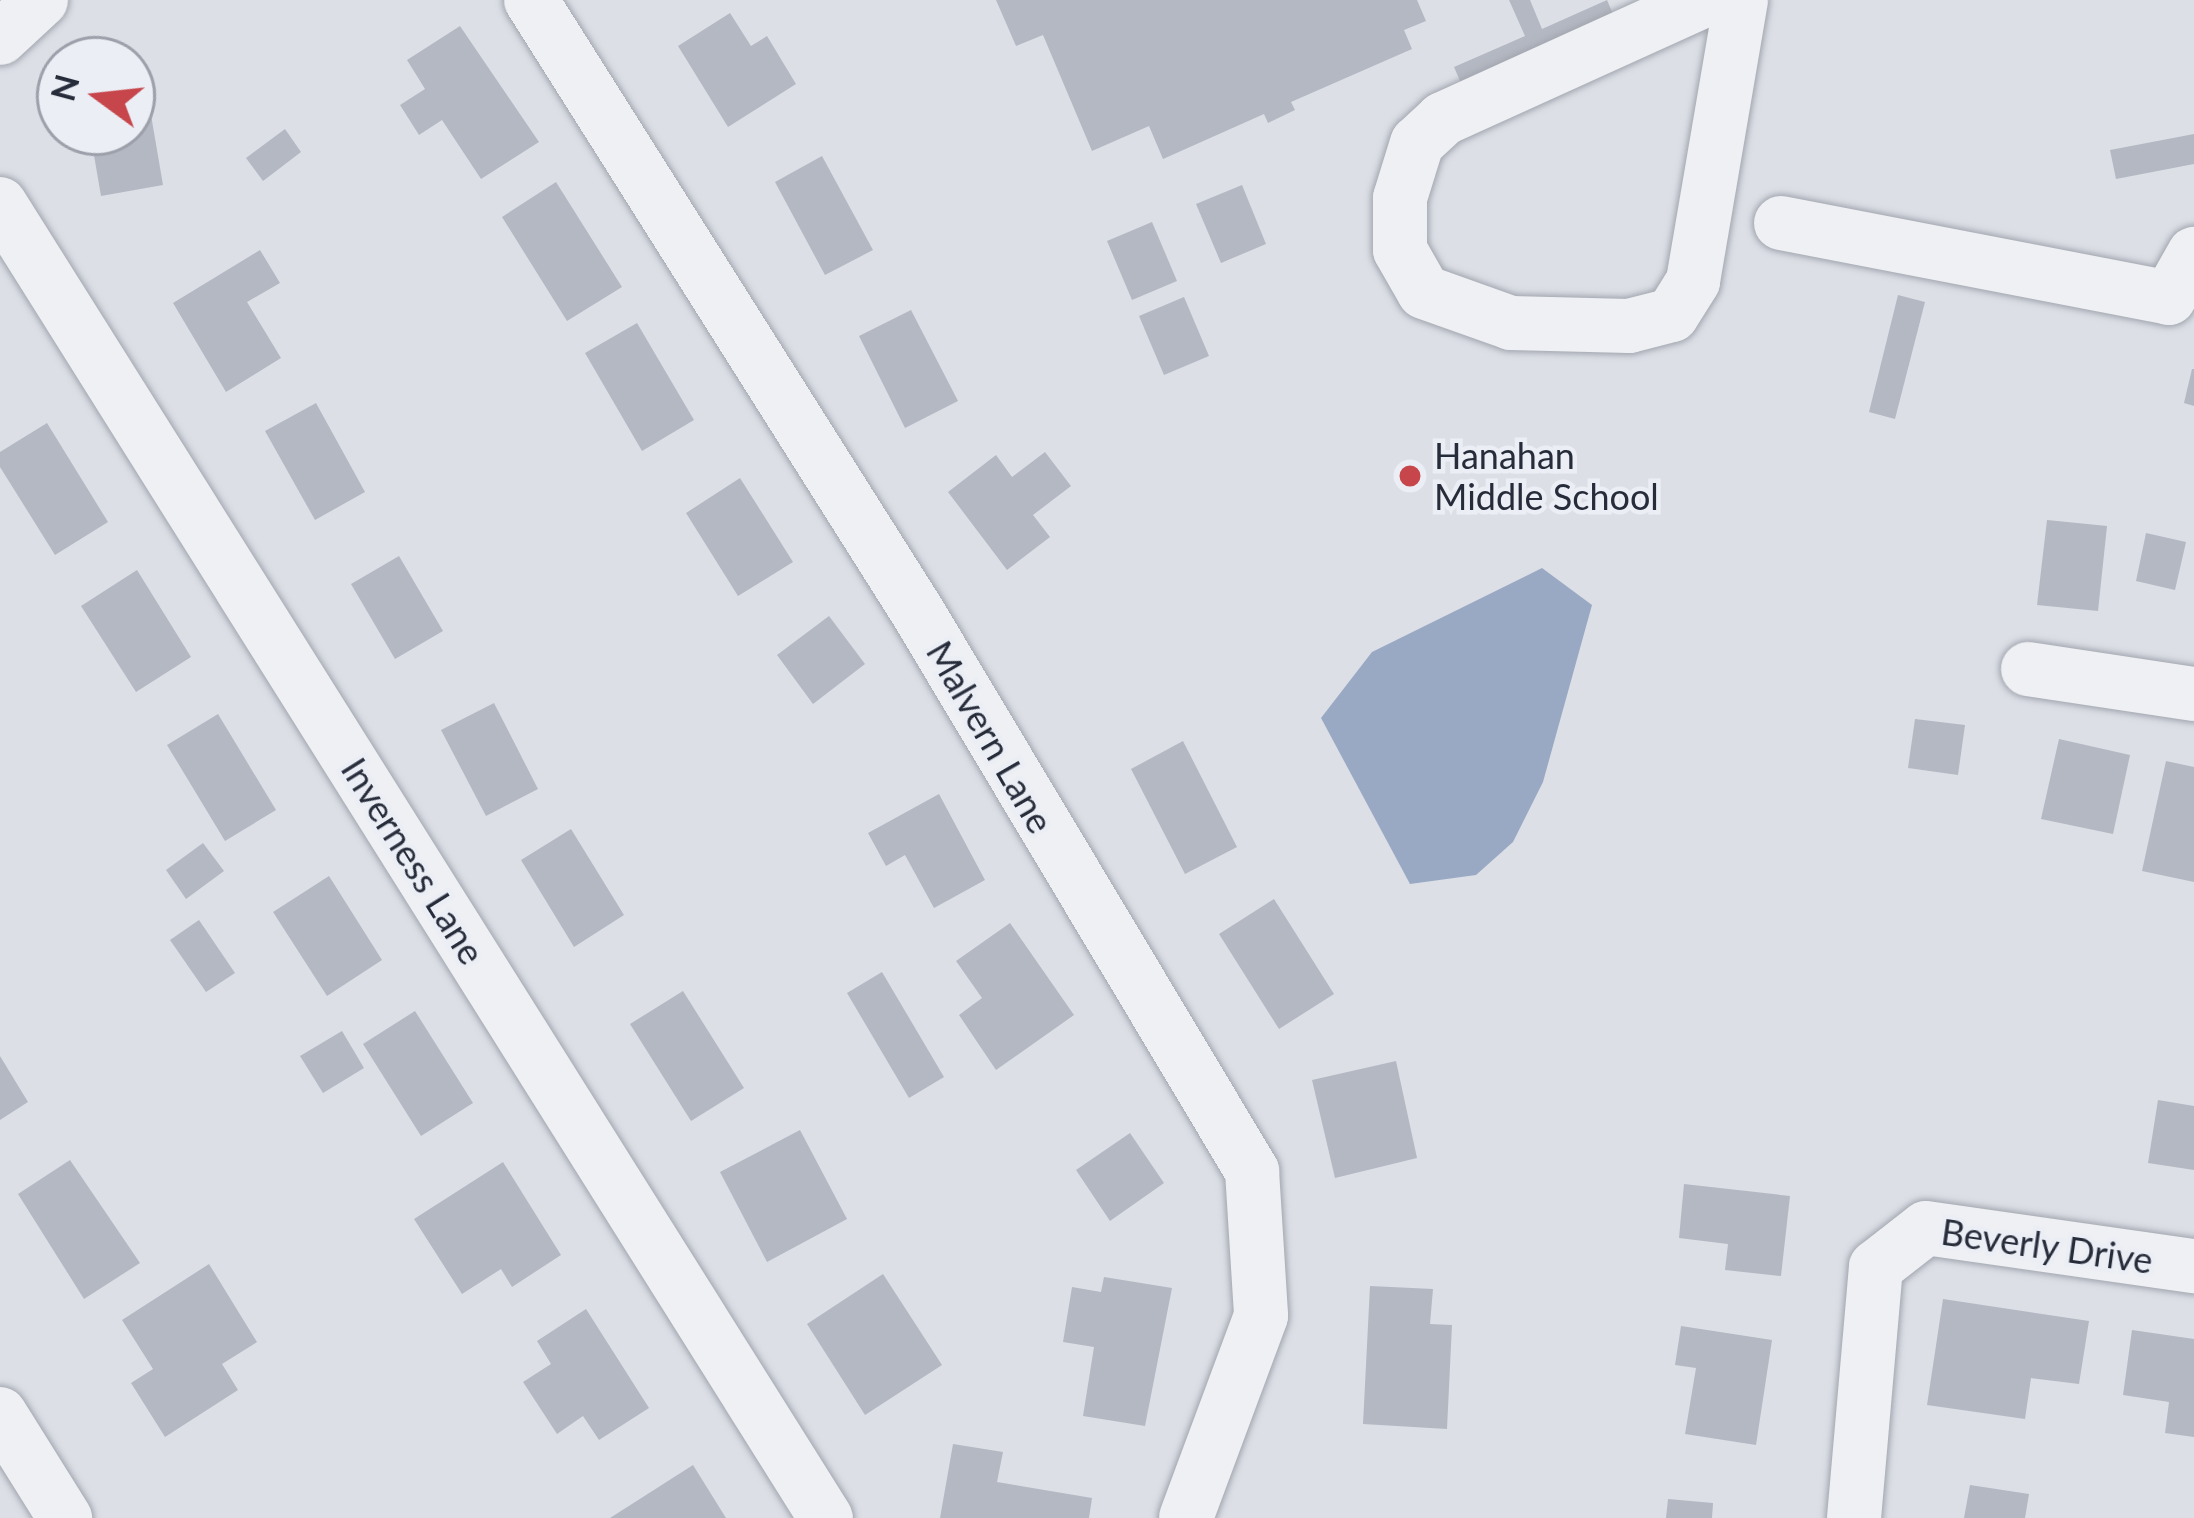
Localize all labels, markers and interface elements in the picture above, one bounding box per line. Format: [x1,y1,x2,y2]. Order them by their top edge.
north arrow [36,36,156,156]
text: N [42,70,87,105]
place label: Hanahan Middle School [1434,433,1659,518]
marker: Hanahan Middle School [1397,463,1423,489]
street label: Malvern Lane [918,633,1062,841]
street label: Inverness Lane [333,750,493,972]
street label: Beverly Drive [1938,1210,2156,1282]

